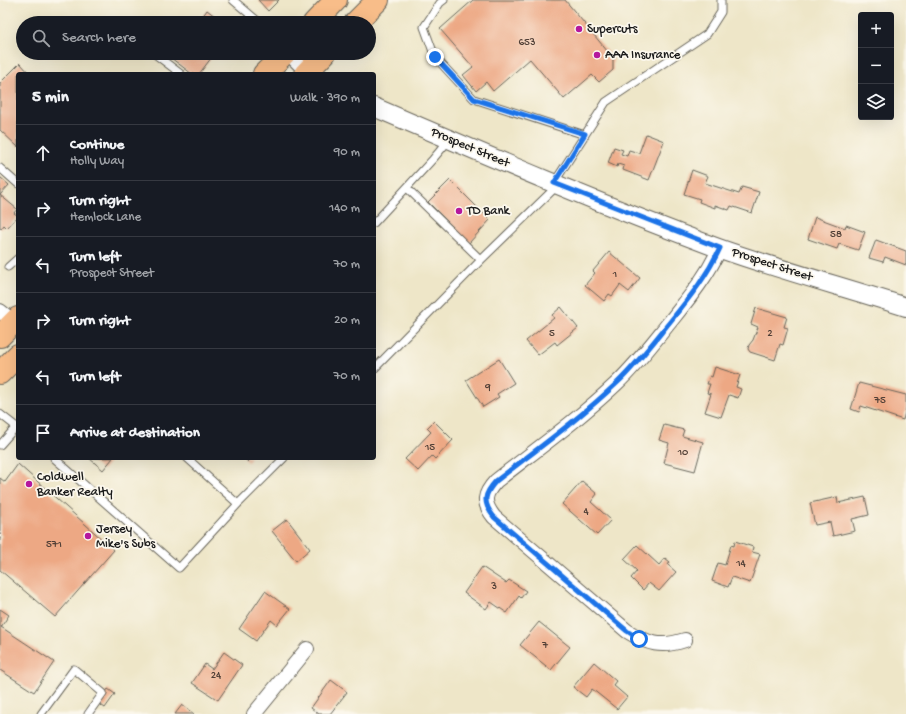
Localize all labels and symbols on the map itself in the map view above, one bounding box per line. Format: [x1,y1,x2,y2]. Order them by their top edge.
place label: Supercuts [587,22,639,37]
marker: Supercuts [574,24,584,34]
house number: 653 [518,37,536,49]
route end [426,48,444,66]
place label: AAA Insurance [605,48,681,63]
marker: AAA Insurance [592,50,602,60]
street label: Prospect Street [428,124,513,172]
place label: TD Bank [466,204,511,219]
marker: TD Bank [454,206,464,216]
house number: 58 [830,229,842,241]
street label: Prospect Street [729,245,816,286]
house number: 1 [612,269,617,281]
house number: 5 [549,328,555,340]
house number: 2 [767,328,773,340]
house number: 9 [484,382,491,394]
house number: 75 [873,395,886,407]
house number: 15 [424,442,435,454]
house number: 10 [677,447,688,459]
place label: Coldwell Banker Realty [36,470,113,500]
marker: Coldwell Banker Realty [24,479,34,489]
house number: 4 [583,506,589,518]
place label: Jersey Mike's Subs [96,522,157,552]
marker: Jersey Mike's Subs [83,531,93,541]
house number: 571 [46,539,62,551]
house number: 14 [735,558,747,570]
house number: 3 [490,581,497,593]
route start [630,630,648,648]
house number: 7 [541,640,548,652]
house number: 24 [211,670,222,682]

